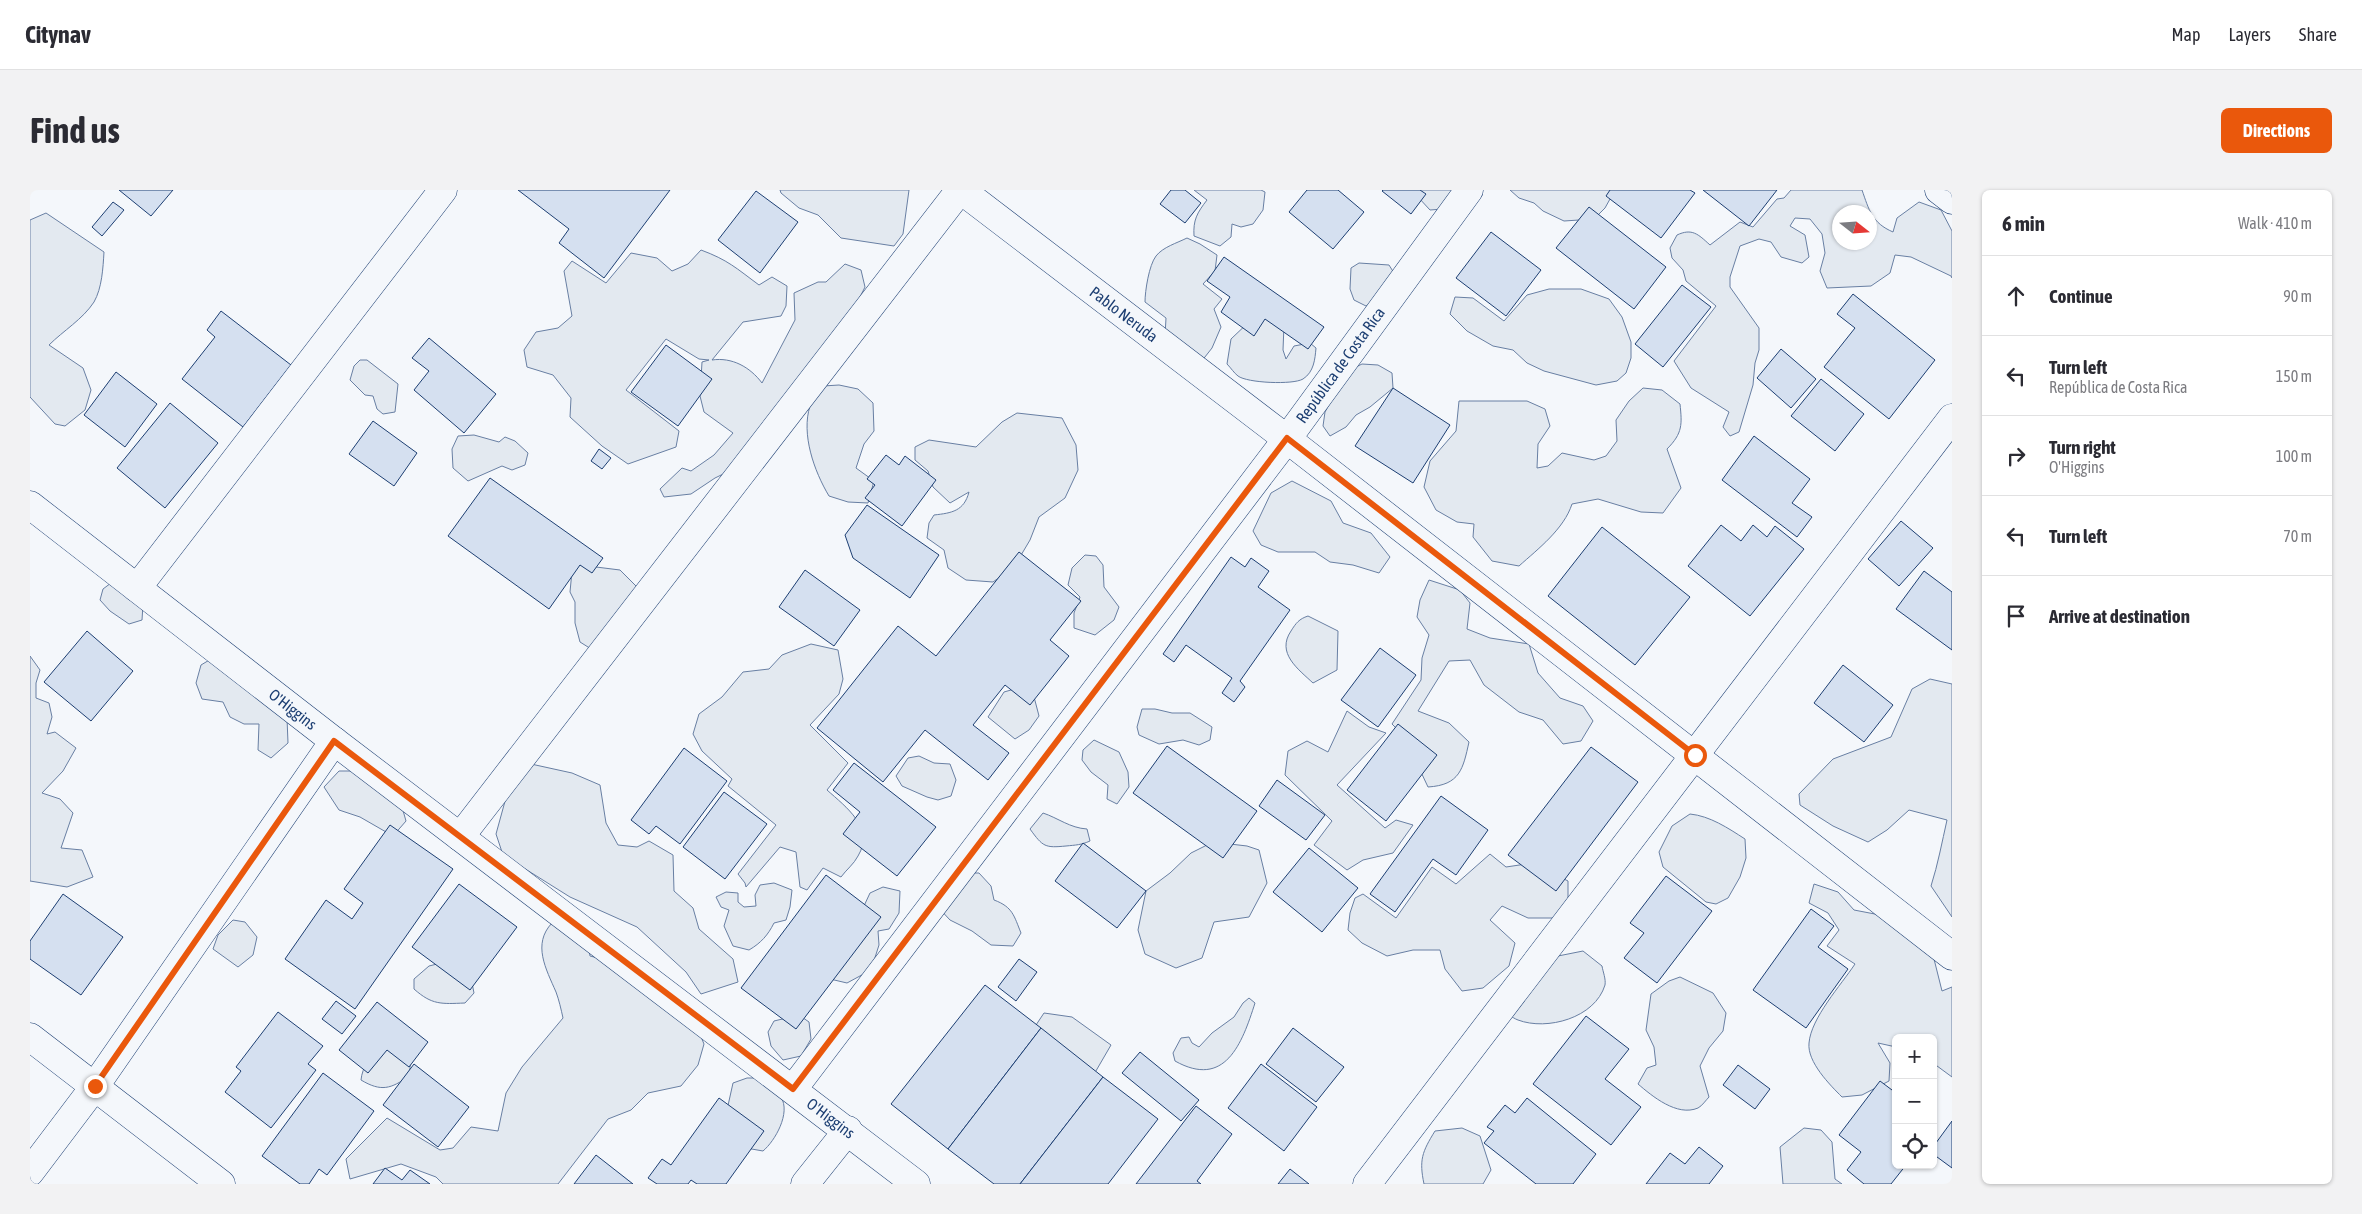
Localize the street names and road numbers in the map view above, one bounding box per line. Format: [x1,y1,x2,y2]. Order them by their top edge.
street label: Pablo Neruda [1086,283,1162,345]
street label: República de Costa Rica [1292,304,1389,427]
street label: O'Higgins [265,685,321,734]
street label: O'Higgins [803,1094,859,1143]

